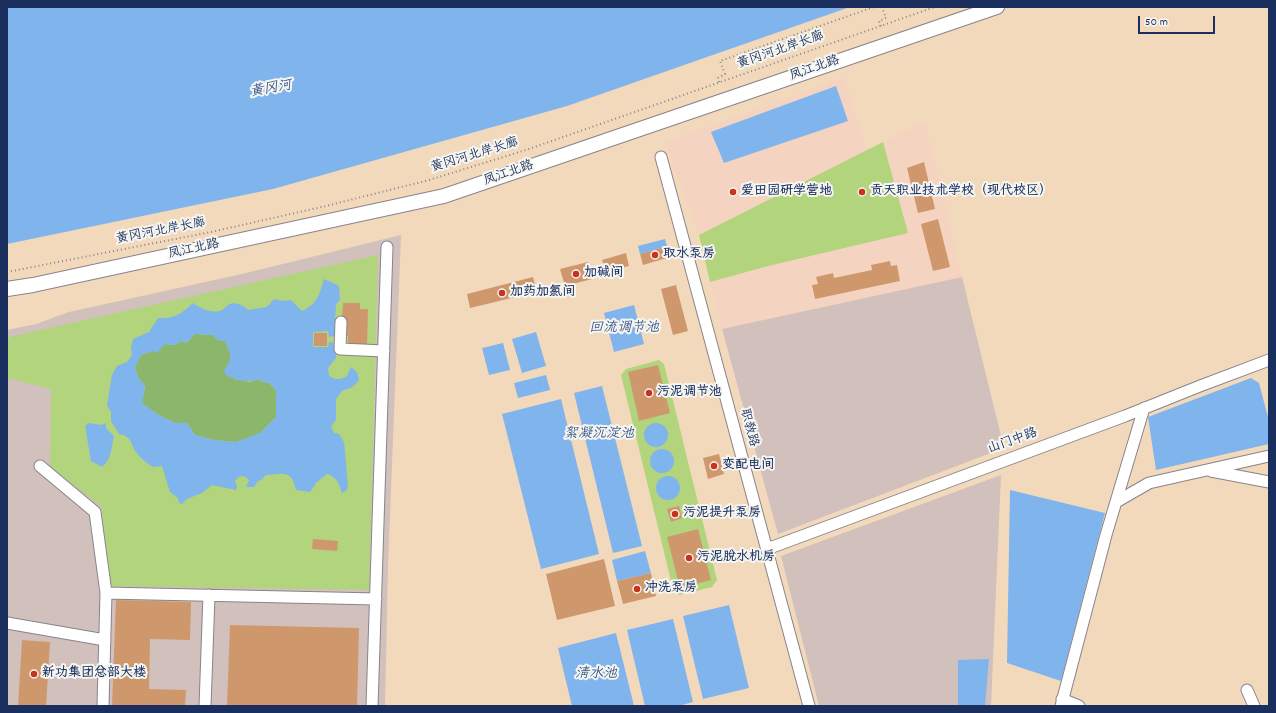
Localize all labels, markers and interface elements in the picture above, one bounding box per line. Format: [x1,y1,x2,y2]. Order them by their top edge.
scale bar [1140,8,1217,34]
text: 50 m [1145,14,1168,31]
street label: 黄冈河北岸长廊 [735,29,827,73]
street label: 凤江北路 [788,53,842,85]
water label: 黄冈河 [249,78,293,102]
street label: 黄冈河北岸长廊 [429,135,521,177]
street label: 凤江北路 [482,158,536,190]
place label: 爱田园研学营地 [741,184,832,200]
place label: 贡天职业技术学校（现代校区） [870,184,1052,200]
marker: 爱田园研学营地 [728,187,738,197]
marker: 贡天职业技术学校（现代校区） [857,187,867,197]
street label: 黄冈河北岸长廊 [115,216,207,248]
street label: 凤江北路 [167,237,221,263]
place label: 取水泵房 [663,247,715,263]
marker: 取水泵房 [650,250,660,260]
place label: 加碱间 [584,266,623,282]
marker: 加碱间 [571,269,581,279]
place label: 加药加氯间 [510,285,575,301]
marker: 加药加氯间 [497,288,507,298]
water label: 回流调节池 [589,321,659,337]
place label: 污泥调节池 [657,385,722,401]
marker: 污泥调节池 [644,388,654,398]
street label: 职教路 [735,407,761,449]
street label: 山门中路 [986,426,1040,458]
water label: 絮凝沉淀池 [564,427,634,443]
place label: 变配电间 [722,458,774,474]
marker: 变配电间 [709,461,719,471]
place label: 污泥提升泵房 [683,506,761,522]
marker: 污泥提升泵房 [670,509,680,519]
place label: 污泥脱水机房 [697,550,775,566]
marker: 污泥脱水机房 [684,553,694,563]
place label: 冲洗泵房 [645,581,697,597]
marker: 冲洗泵房 [632,584,642,594]
place label: 新功集团总部大楼 [42,666,146,682]
water label: 清水池 [575,667,617,683]
marker: 新功集团总部大楼 [29,669,39,679]

